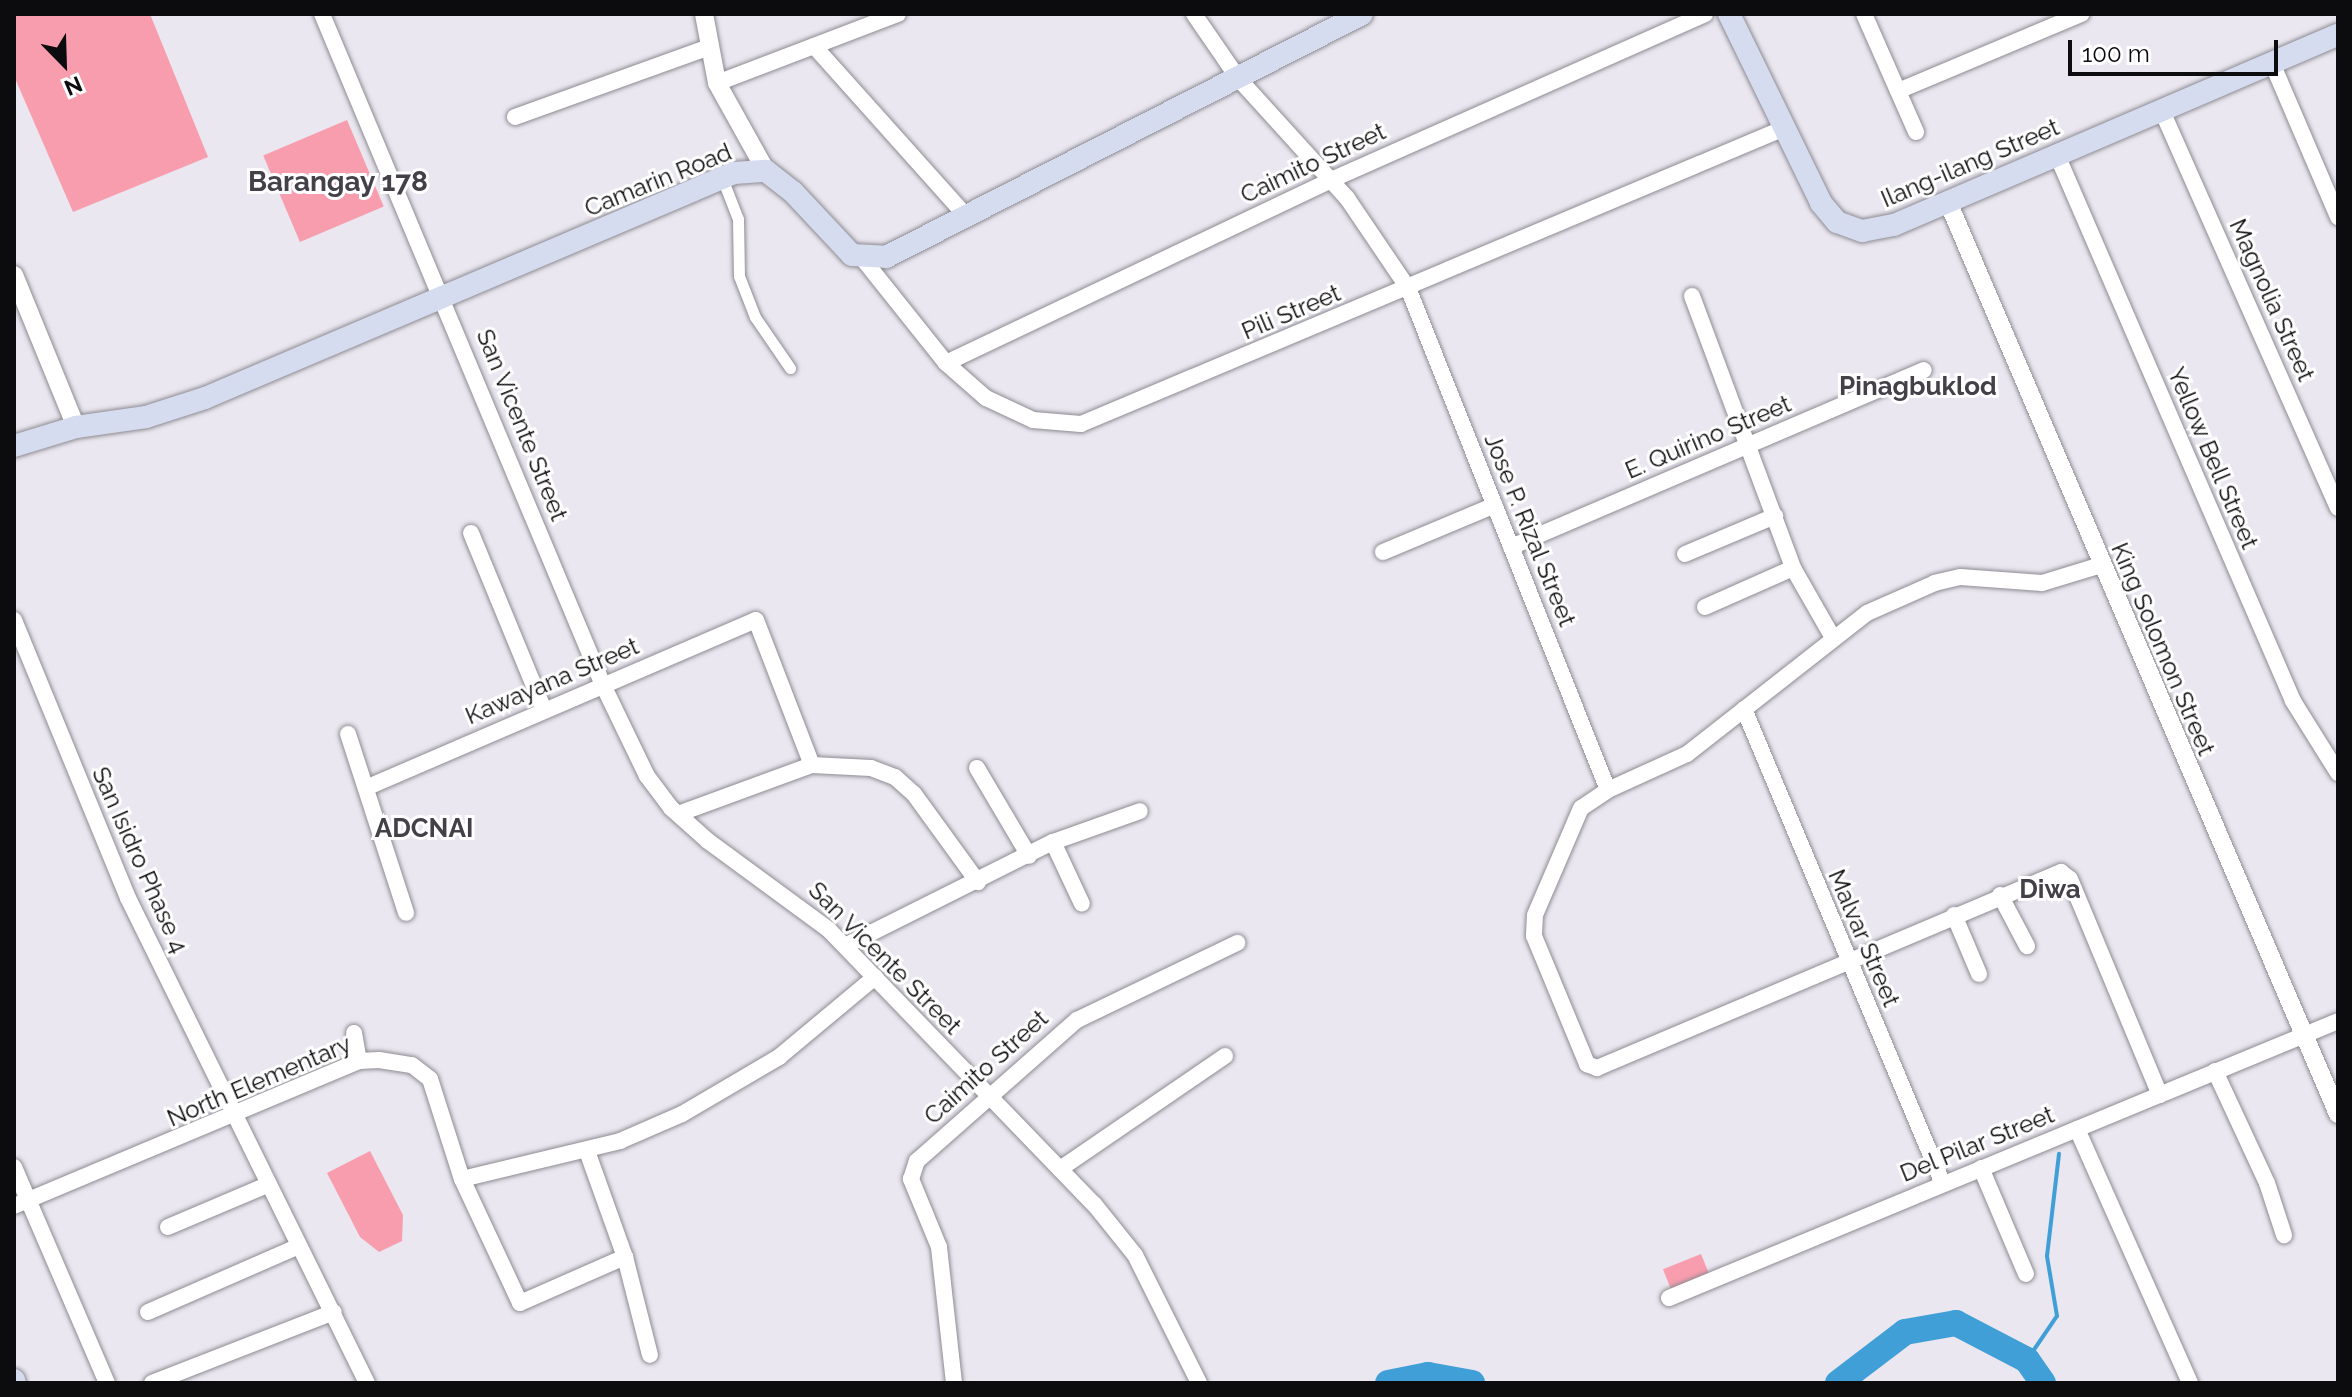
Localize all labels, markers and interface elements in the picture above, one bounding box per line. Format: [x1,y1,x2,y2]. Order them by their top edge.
north arrow [24,24,104,104]
scale bar [2072,24,2282,74]
text: 100 m [2082,39,2150,68]
text: N [61,71,86,101]
street label: Ilang-ilang Street [1877,112,2063,214]
street label: Caimito Street [1236,117,1390,209]
street label: Camarin Road [580,137,736,223]
district label: Barangay 178 [248,165,428,199]
street label: Magnolia Street [2223,214,2321,386]
street label: Pili Street [1237,278,1345,346]
street label: San Vicente Street [470,325,574,525]
street label: Yellow Bell Street [2161,362,2265,554]
district label: Pinagbuklod [1839,371,1997,403]
street label: E. Quirino Street [1621,389,1795,485]
street label: Jose P. Rizal Street [1478,429,1582,631]
street label: King Solomon Street [2105,538,2221,760]
street label: Kawayana Street [461,632,643,730]
street label: San Isidro Phase 4 [86,762,194,958]
district label: ADCNAI [375,813,473,845]
street label: Malvar Street [1822,865,1906,1011]
district label: Diwa [2019,874,2081,906]
street label: San Vicente Street [802,875,968,1041]
street label: Caimito Street [918,1004,1054,1130]
street label: North Elementary [163,1029,355,1133]
street label: Del Pilar Street [1895,1100,2059,1188]

